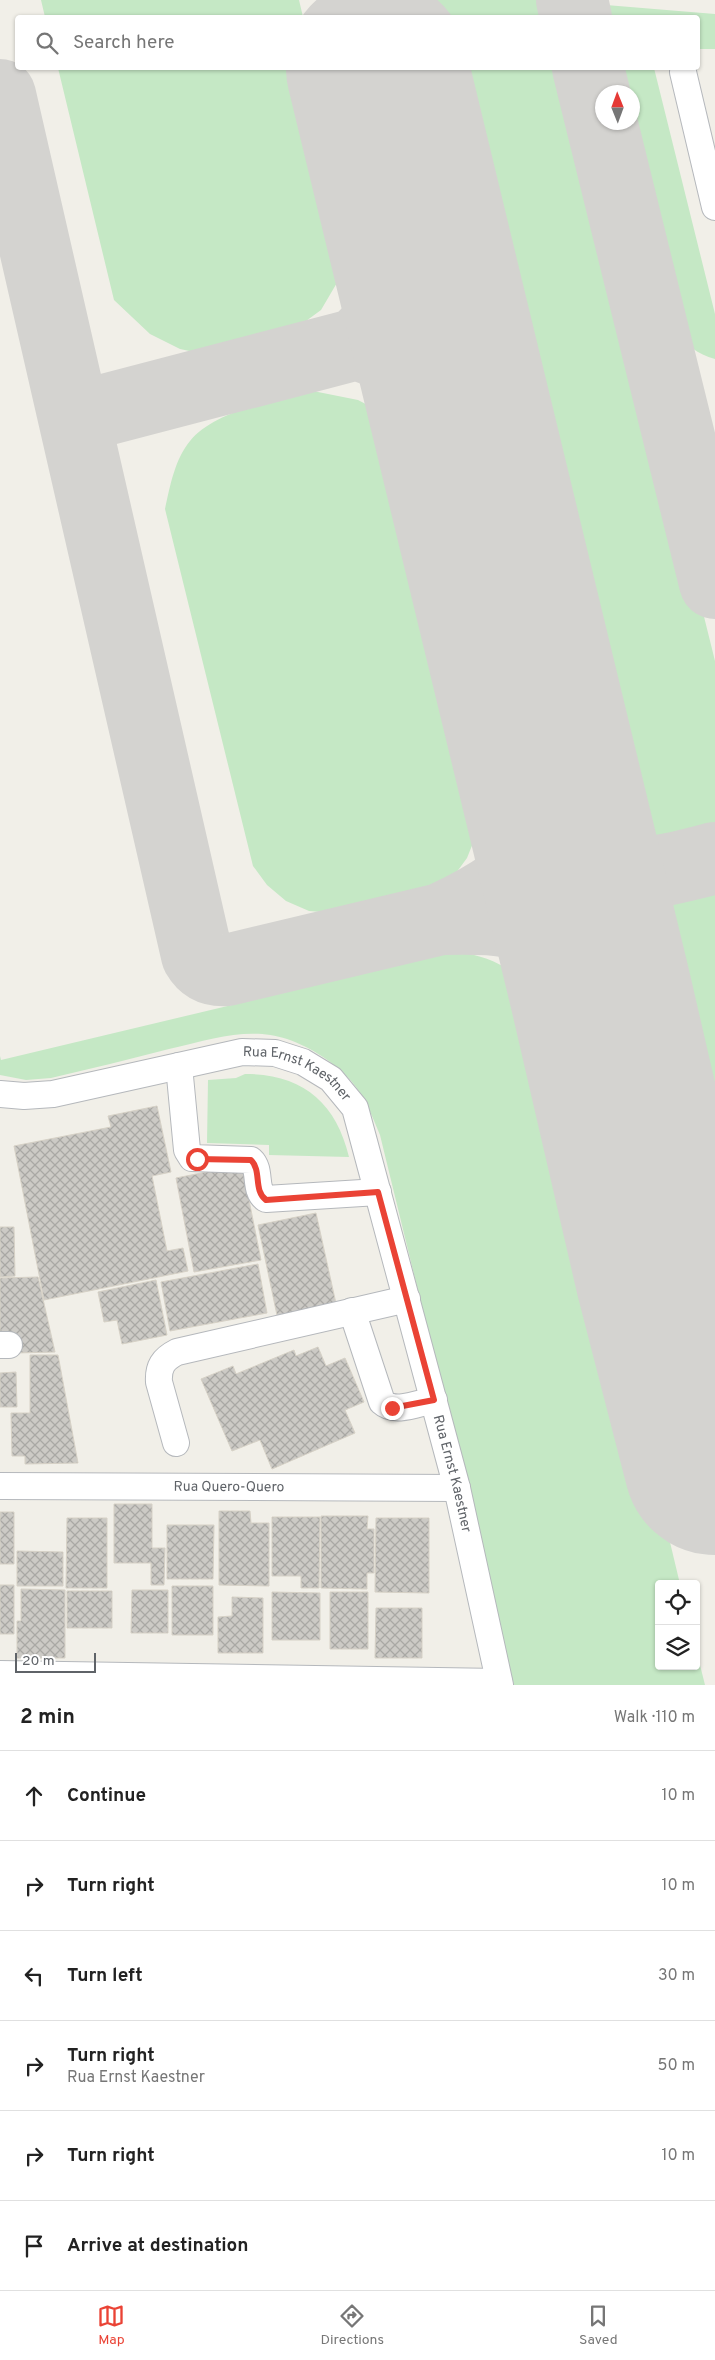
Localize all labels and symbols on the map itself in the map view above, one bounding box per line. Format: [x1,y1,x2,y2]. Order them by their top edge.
north arrow [595,85,640,130]
street label: Rua Ernst Kaestner [243,1044,355,1105]
route start [186,1148,209,1171]
route end [381,1397,404,1420]
street label: Rua Ernst Kaestner [429,1413,475,1535]
street label: Rua Quero-Quero [174,1478,285,1496]
scale bar [15,1650,96,1673]

